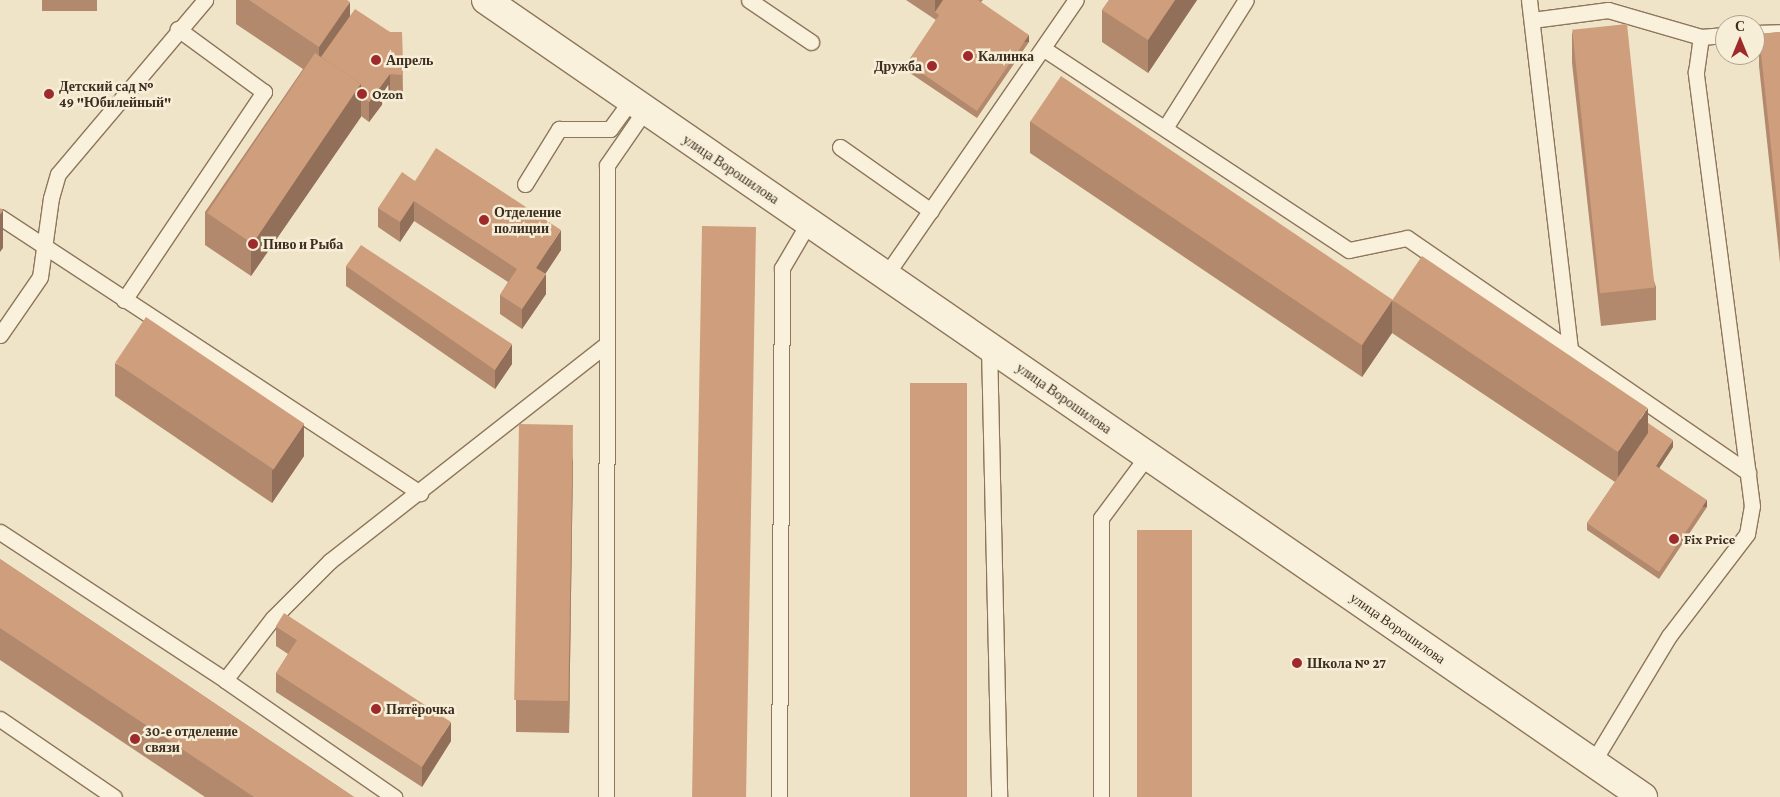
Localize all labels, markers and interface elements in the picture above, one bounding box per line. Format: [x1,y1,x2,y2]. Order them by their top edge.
north arrow [1715,15,1765,65]
text: С [1735,18,1745,34]
place label: Калинка [978,48,1034,64]
marker: Калинка [962,50,974,62]
place label: Апрель [386,52,433,68]
marker: Апрель [370,54,382,66]
place label: Дружба [874,58,922,74]
marker: Дружба [926,60,938,72]
place label: Детский сад № 49 "Юбилейный" [59,78,171,110]
place label: Ozon [372,86,403,102]
marker: Детский сад № 49 "Юбилейный" [43,88,55,100]
marker: Ozon [356,88,368,100]
street label: улица Ворошилова [680,131,782,207]
place label: Отделение полиции [494,204,561,236]
marker: Отделение полиции [478,214,490,226]
place label: Пиво и Рыба [263,236,343,252]
marker: Пиво и Рыба [247,238,259,250]
street label: улица Ворошилова [1013,359,1115,437]
place label: Fix Price [1684,531,1735,547]
marker: Fix Price [1668,533,1680,545]
street label: улица Ворошилова [1347,589,1449,667]
place label: Школа № 27 [1307,655,1386,671]
marker: Школа № 27 [1291,657,1303,669]
place label: Пятёрочка [386,701,455,717]
marker: Пятёрочка [370,703,382,715]
place label: 30-е отделение связи [145,723,238,756]
marker: 30-е отделение связи [129,733,141,745]

